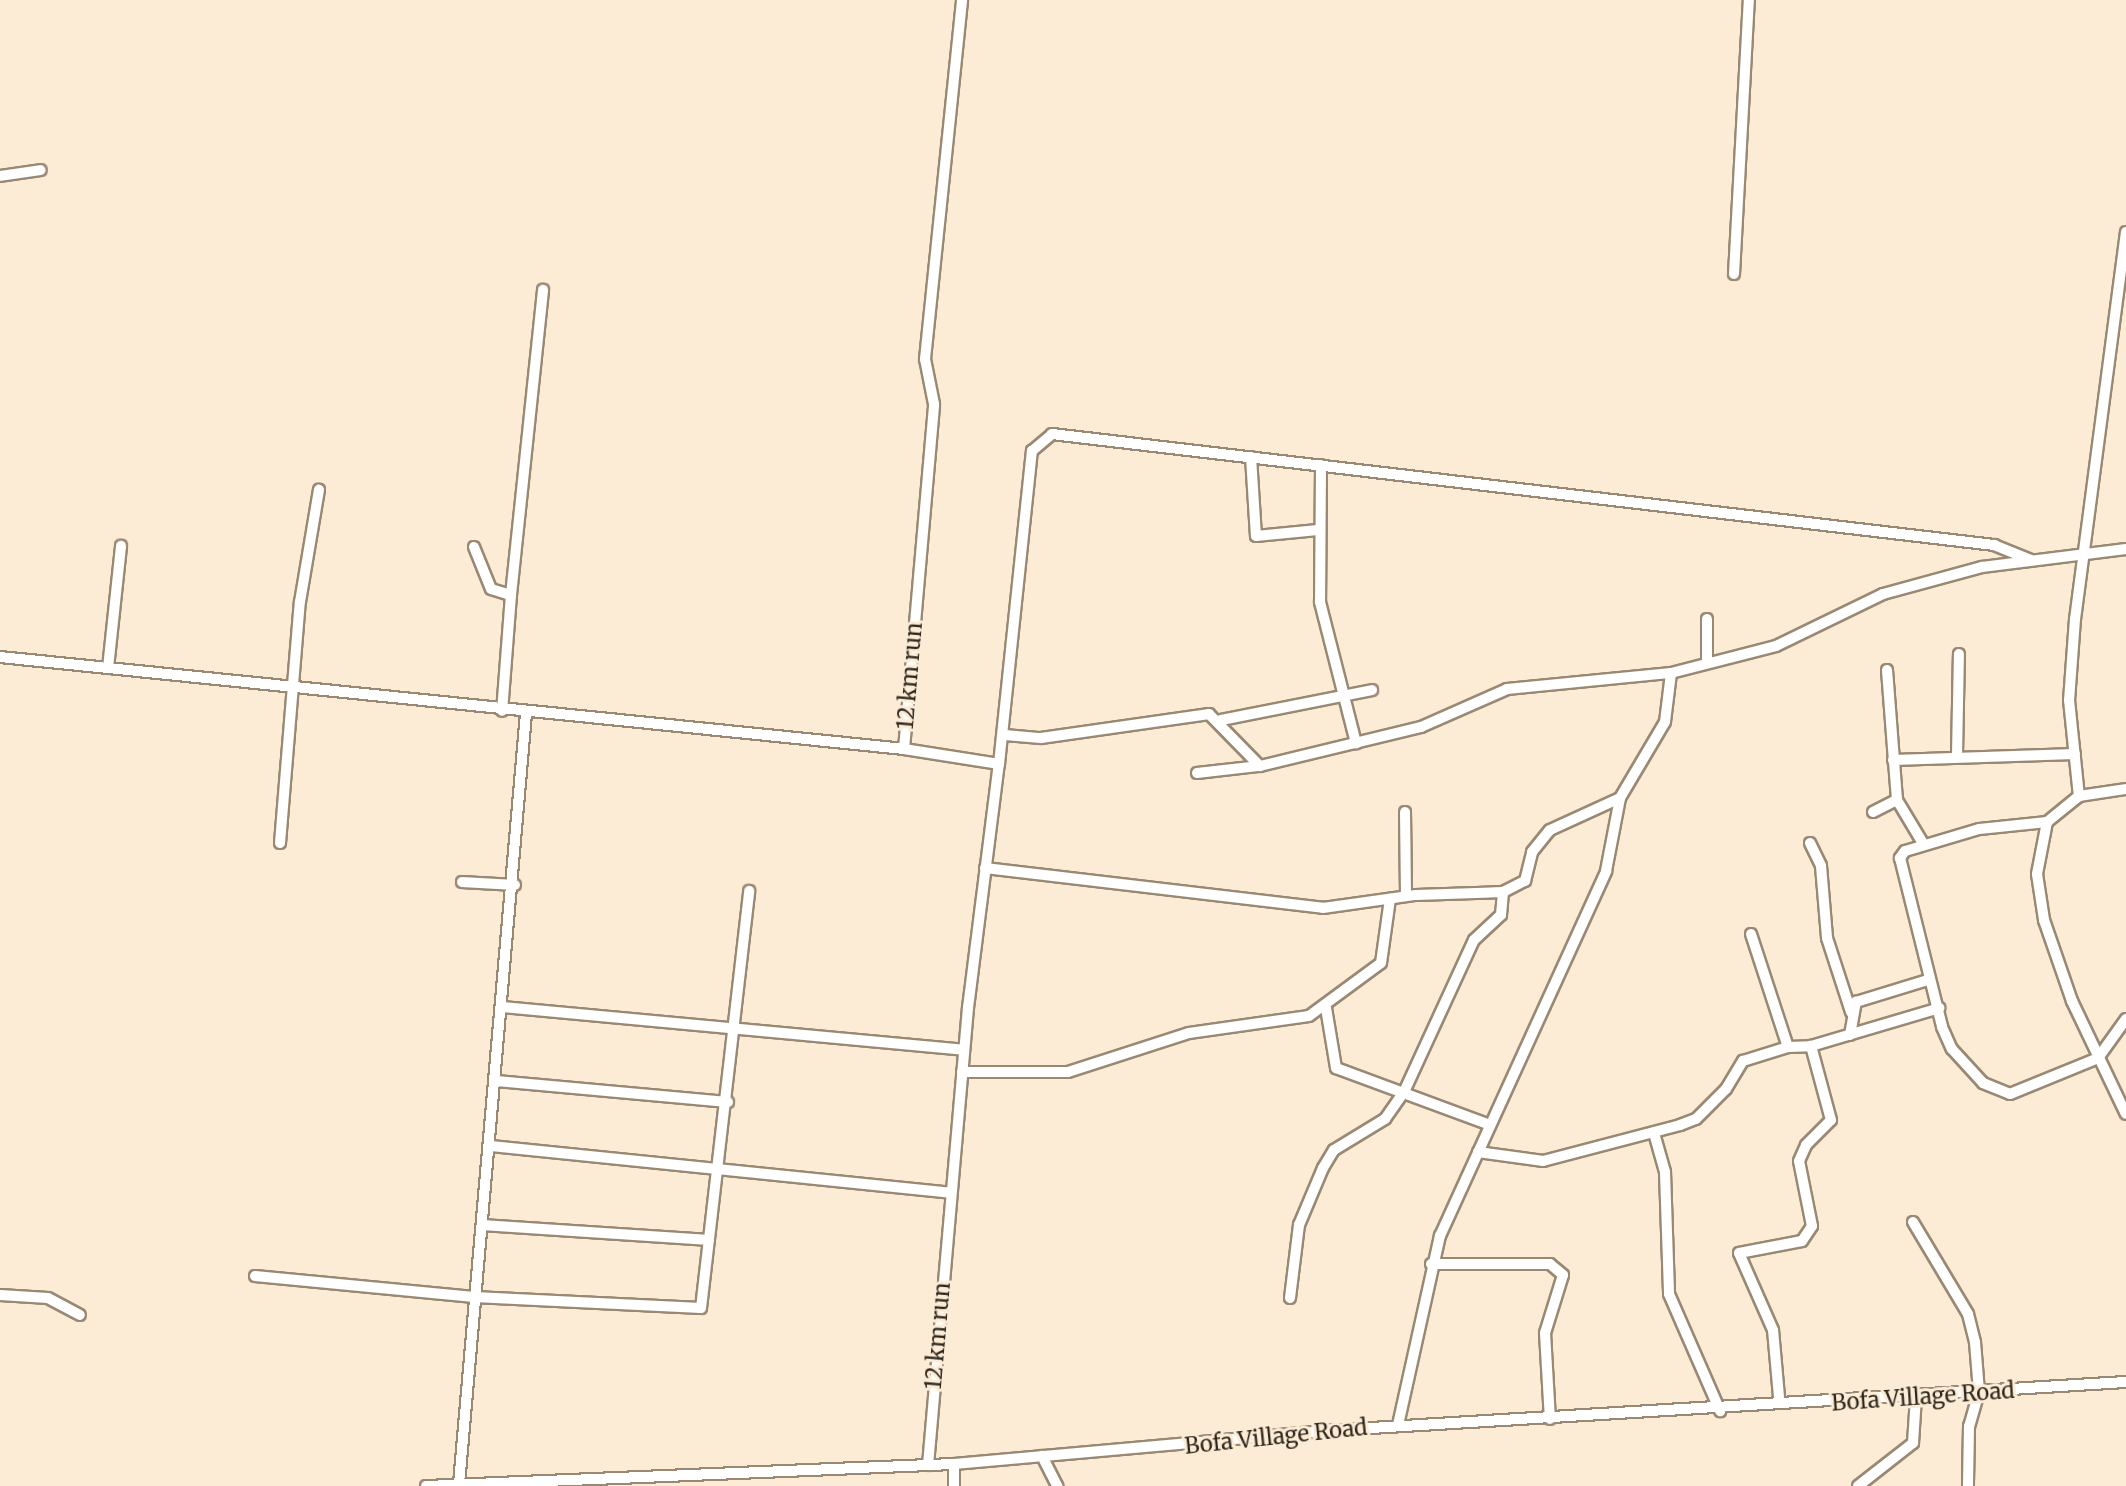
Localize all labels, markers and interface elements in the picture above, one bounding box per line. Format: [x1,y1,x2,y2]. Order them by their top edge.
street label: 12 km run [892,621,928,731]
street label: 12 km run [920,1281,956,1391]
street label: Bofa Village Road [1830,1377,2016,1417]
street label: Bofa Village Road [1183,1414,1369,1460]

